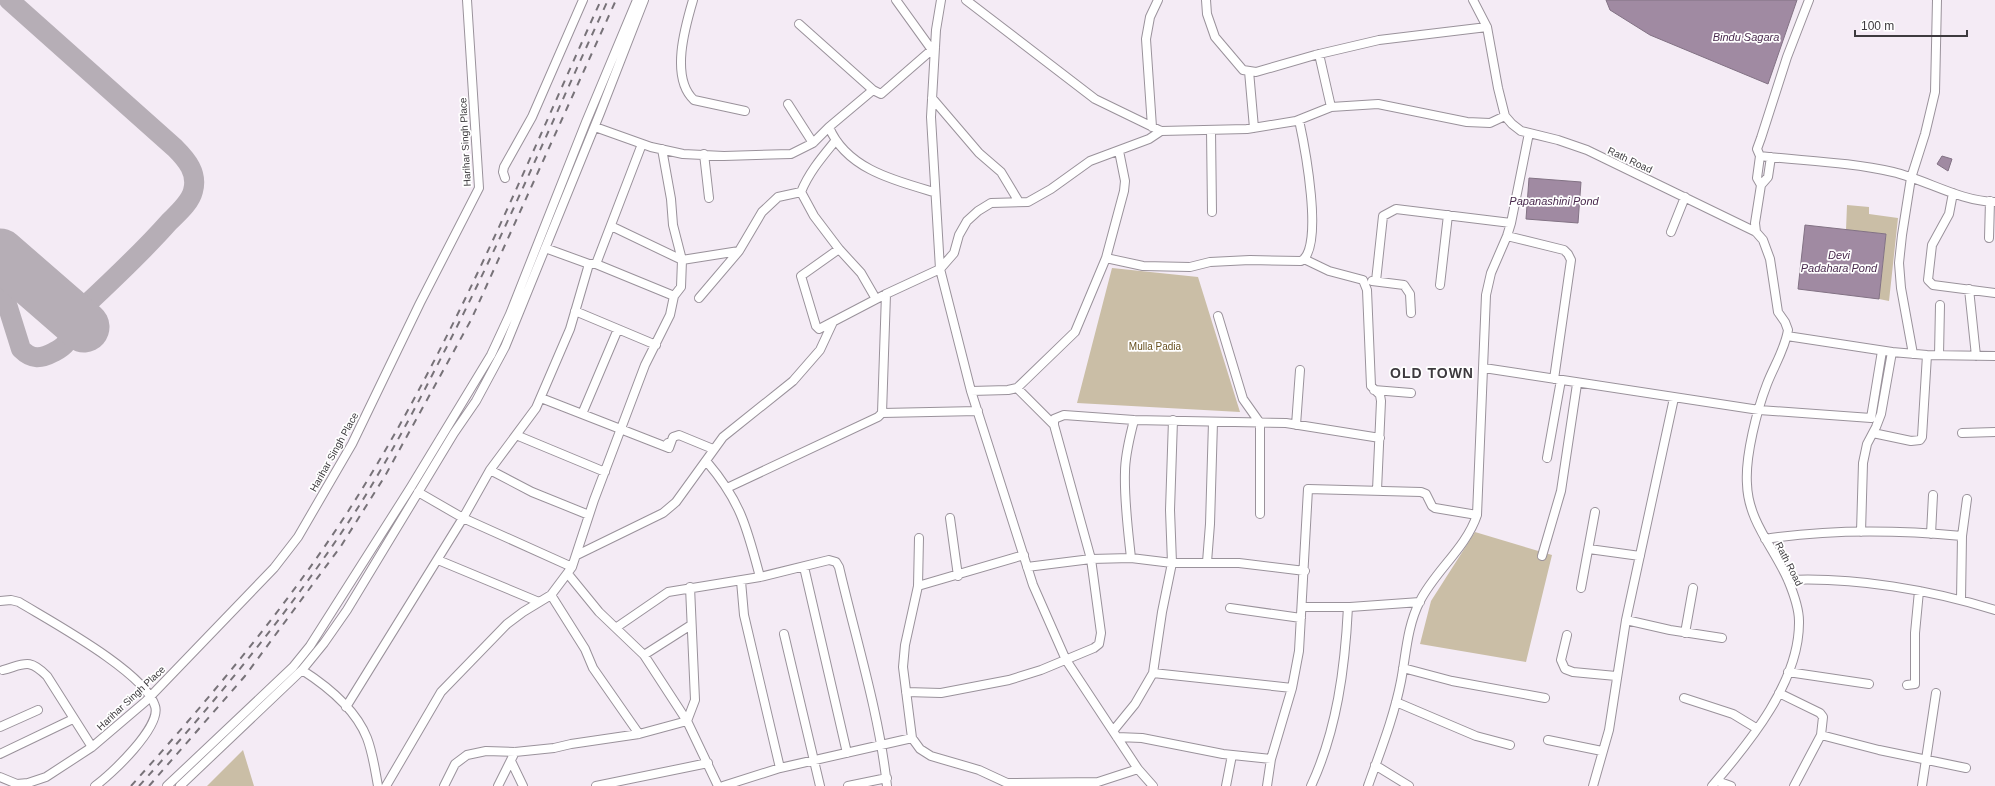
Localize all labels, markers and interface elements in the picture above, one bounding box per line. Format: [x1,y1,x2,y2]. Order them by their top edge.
scale bar [1855,12,1967,38]
text: 100 m [1861,19,1894,33]
water label: Bindu Sagara [1713,31,1779,43]
street label: Harihar Singh Place [457,97,473,187]
street label: Rath Road [1606,145,1654,175]
water label: Papanashini Pond [1509,195,1600,207]
water label: Devi Padahara Pond [1801,249,1878,274]
park label: Mulla Padia [1129,341,1182,352]
district label: OLD TOWN [1390,365,1474,381]
street label: Harihar Singh Place [308,410,361,494]
street label: Rath Road [1773,540,1805,588]
street label: Harihar Singh Place [95,663,168,732]

